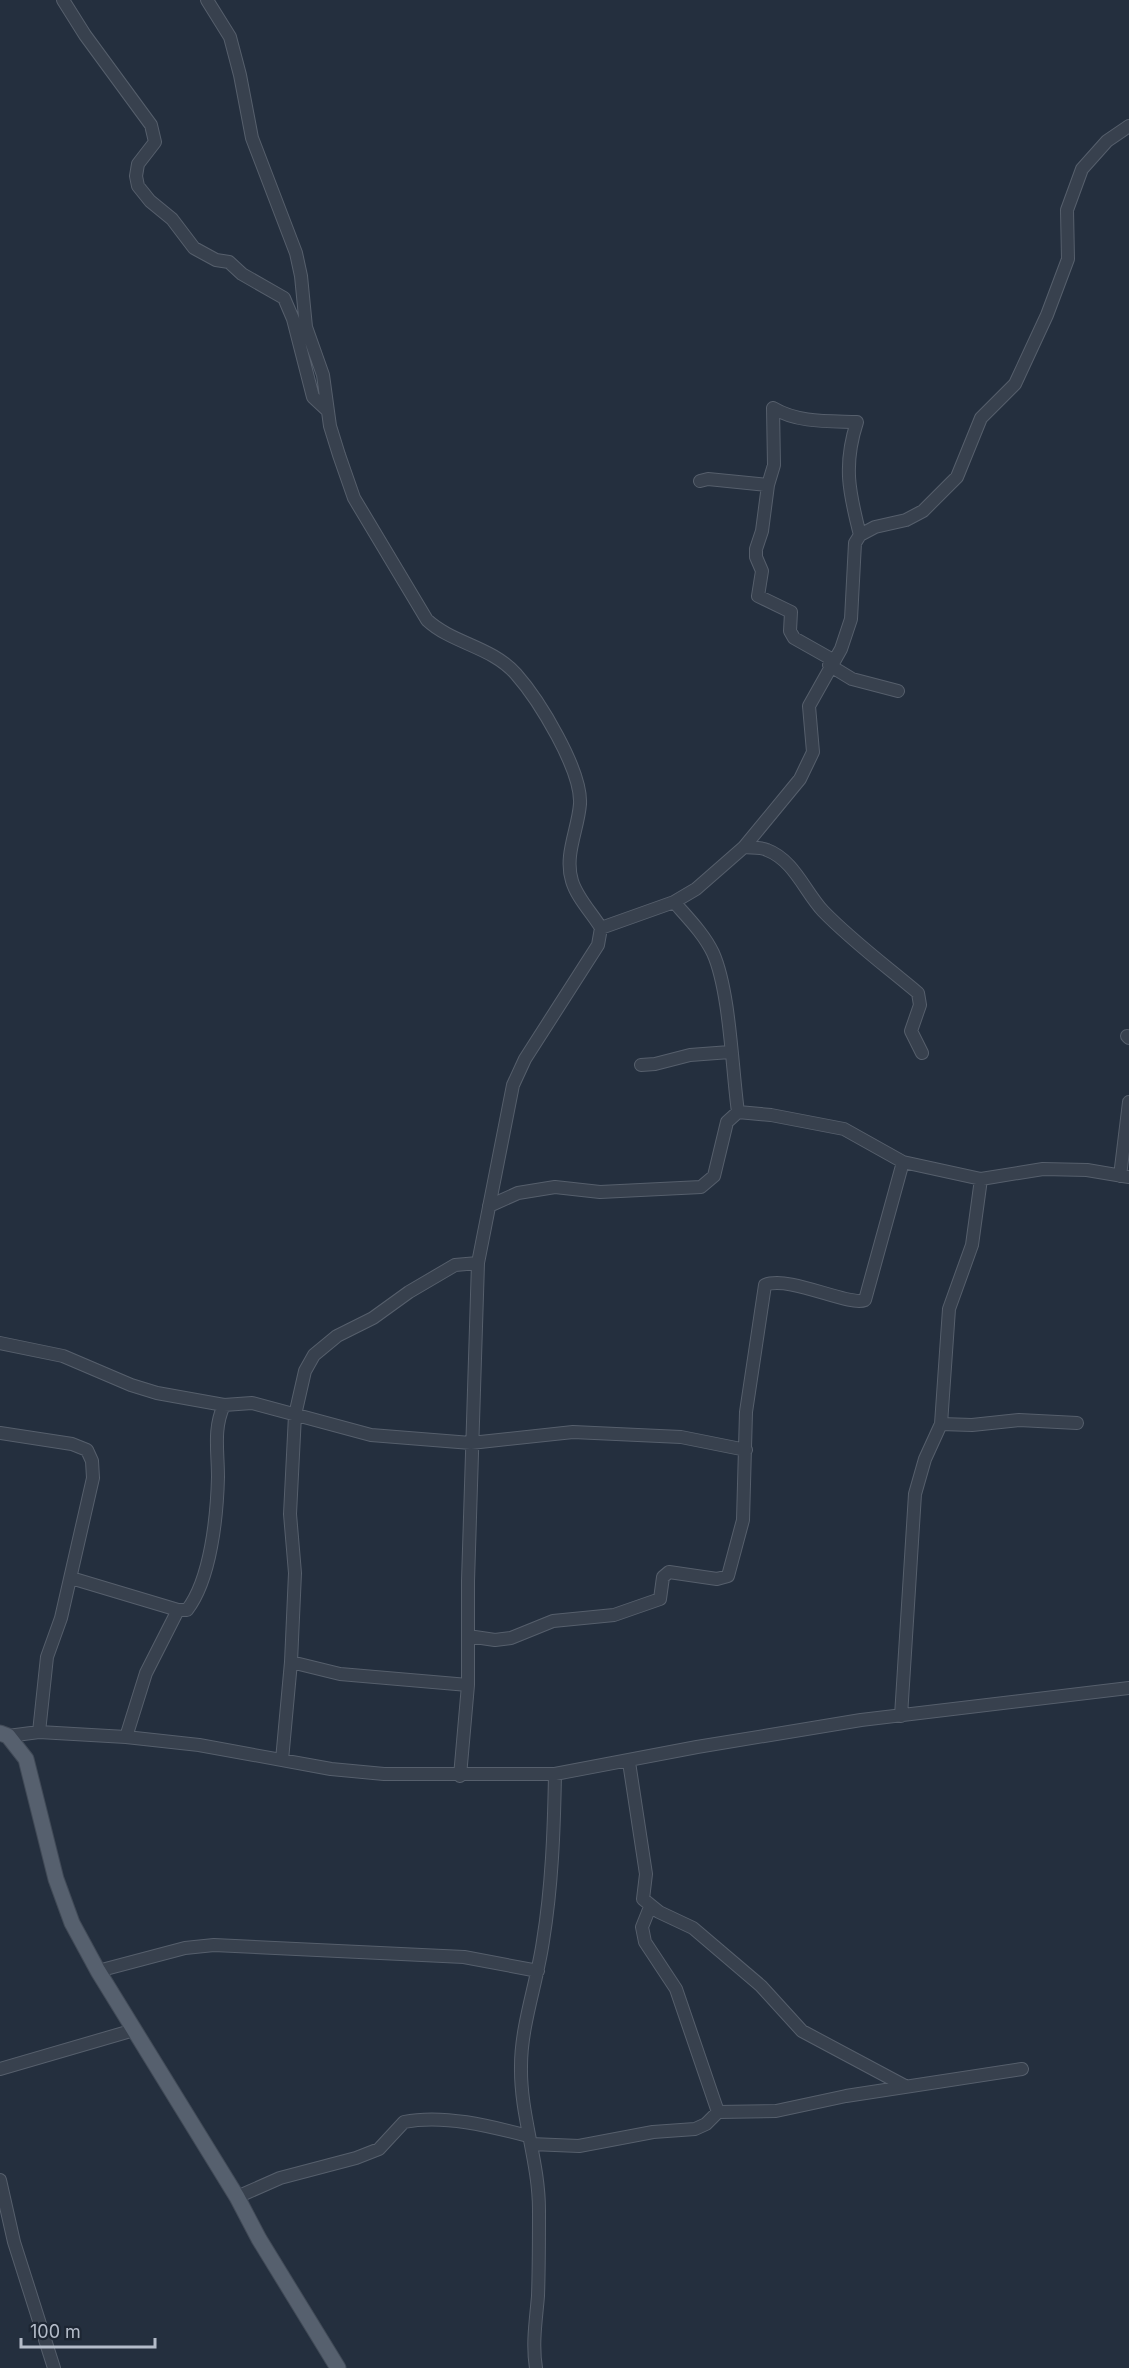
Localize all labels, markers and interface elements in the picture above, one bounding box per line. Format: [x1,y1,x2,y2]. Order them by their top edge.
scale bar [21,2311,154,2349]
text: 100 m [30,2321,81,2342]

